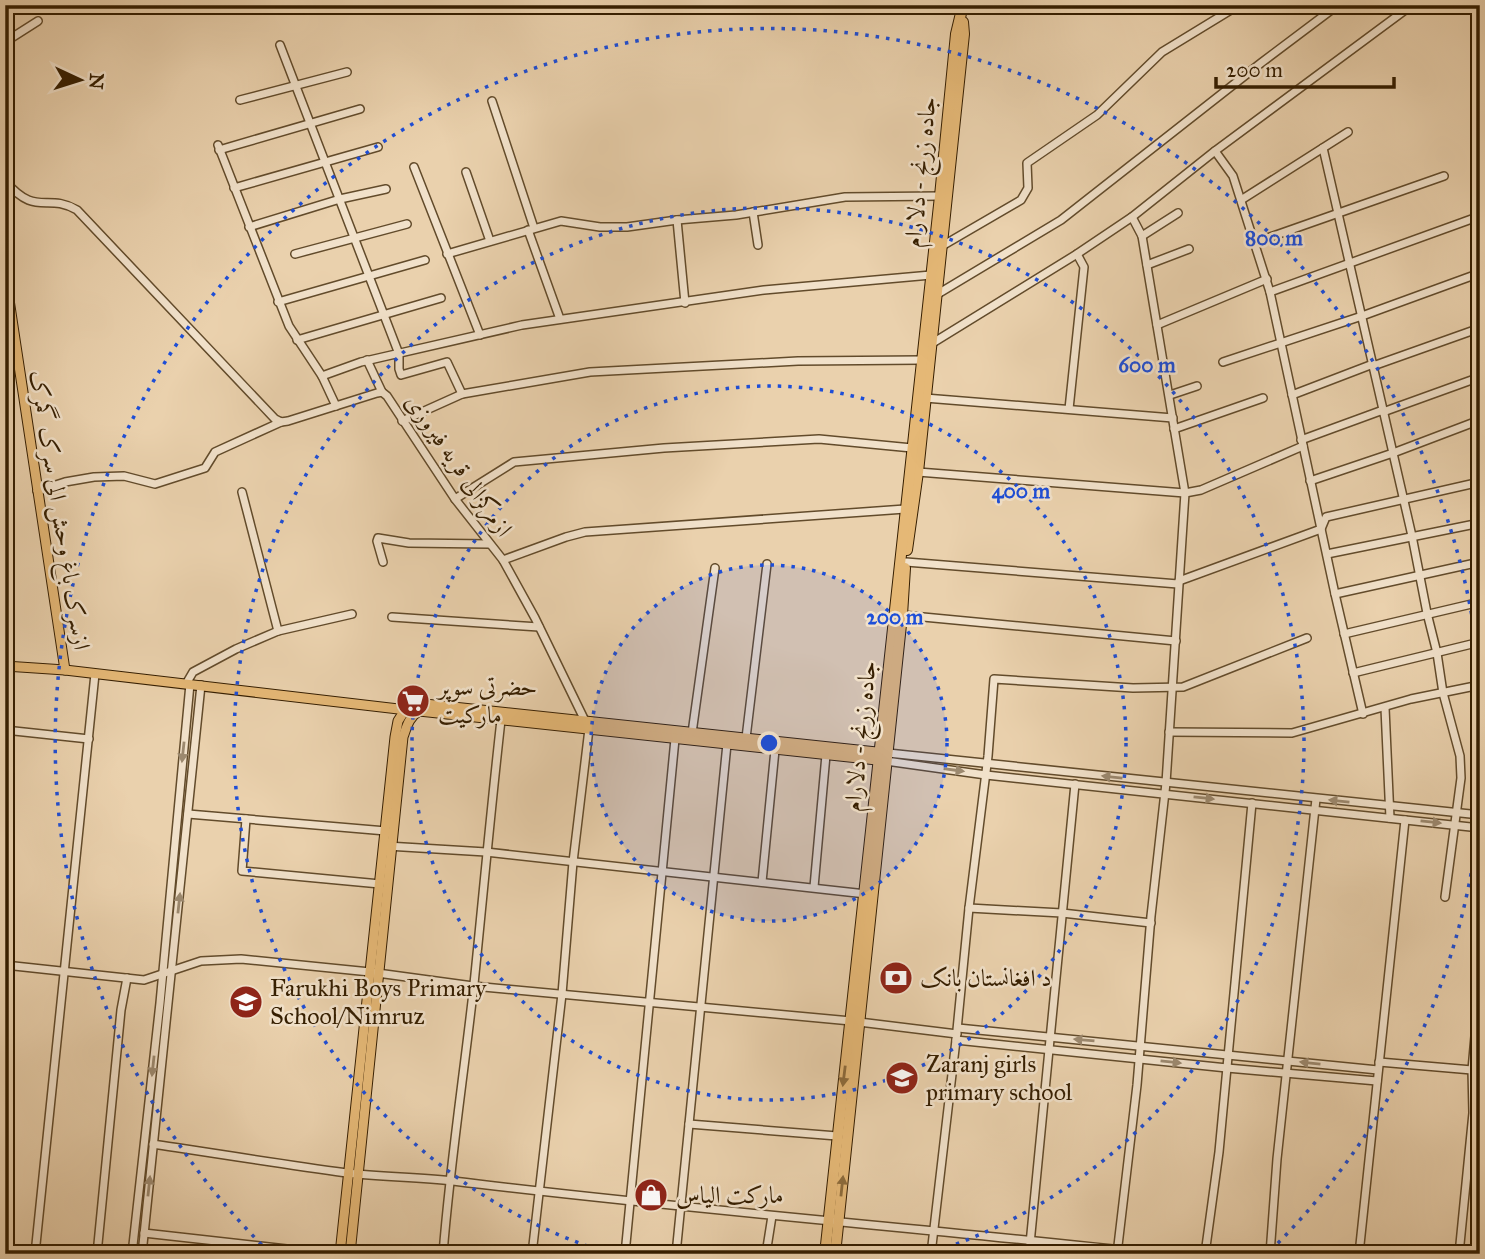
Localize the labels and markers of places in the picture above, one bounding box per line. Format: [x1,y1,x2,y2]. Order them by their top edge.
place label: حضرتی سوپر مارکیت [435,672,537,730]
supermarket icon: حضرتی سوپر مارکیت [394,682,432,720]
centre of rings [757,731,781,755]
bank icon: د افغانستان بانک [877,959,915,997]
place label: د افغانستان بانک [920,963,1052,993]
place label: Farukhi Boys Primary School/Nimruz [270,973,487,1031]
school or university icon: Farukhi Boys Primary School/Nimruz [227,983,265,1021]
place label: Zaranj girls primary school [925,1049,1073,1107]
school or university icon: Zaranj girls primary school [883,1059,921,1097]
shop icon: مارکت الیاس [632,1176,670,1214]
place label: مارکت الیاس [676,1180,784,1210]

